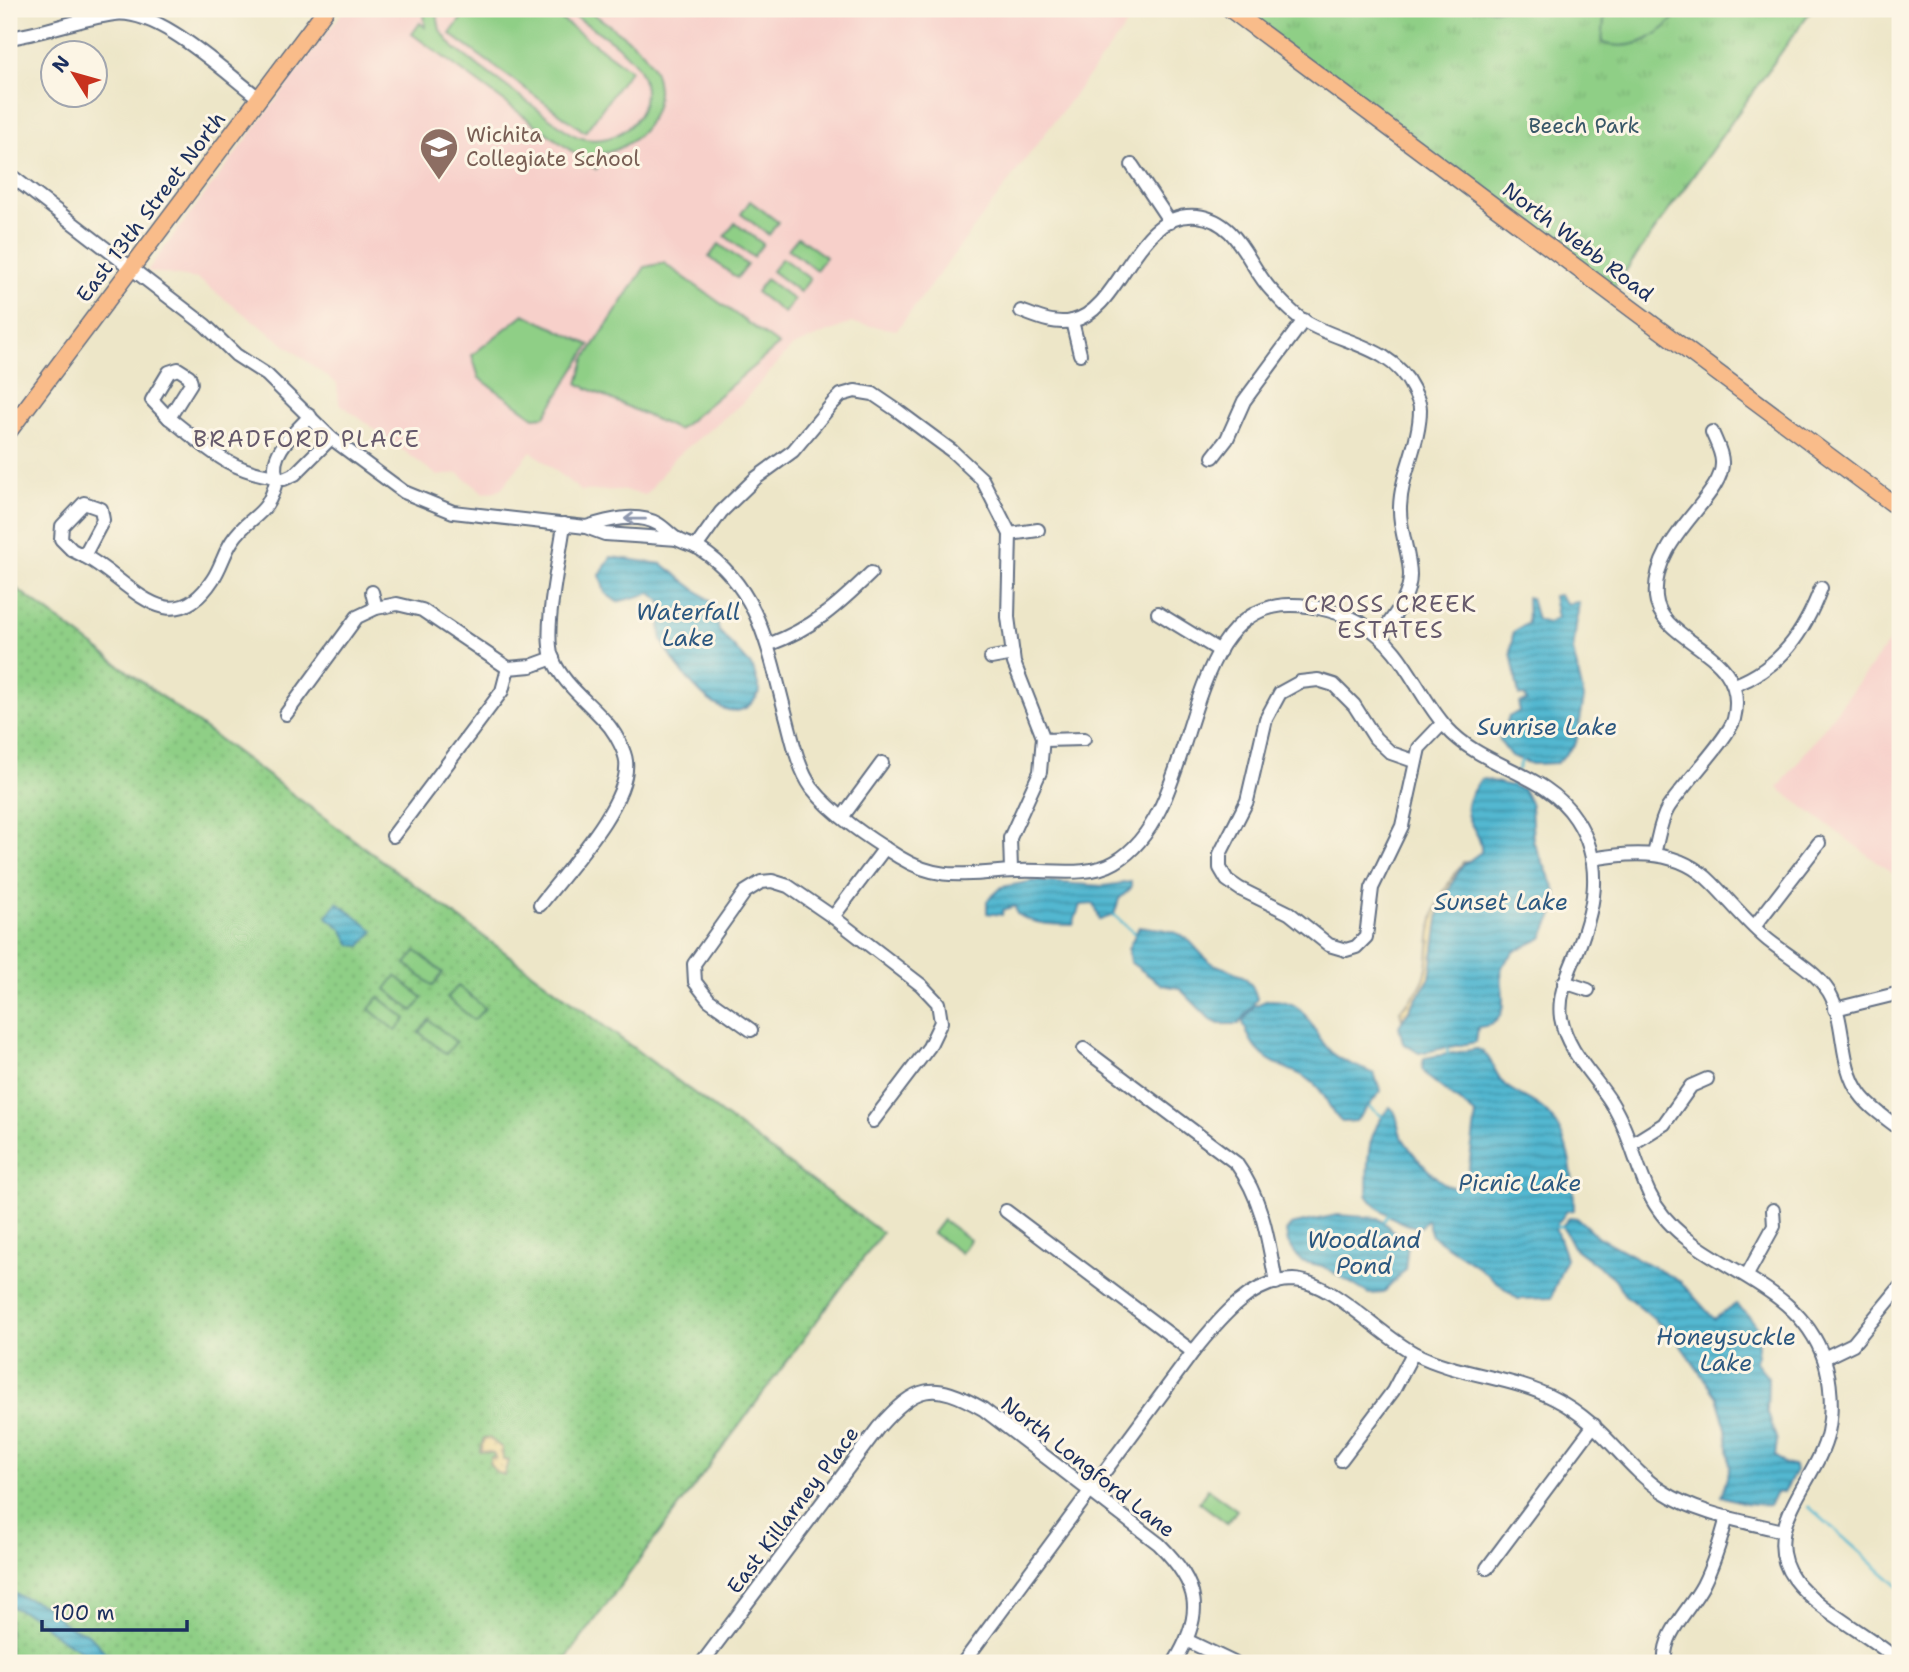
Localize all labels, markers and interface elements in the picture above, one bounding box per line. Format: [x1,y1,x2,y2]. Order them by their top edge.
north arrow [38,38,108,108]
text: N [46,51,75,78]
street label: East 13th Street North [70,106,232,308]
park label: Beech Park [1528,112,1640,140]
place label: Wichita Collegiate School [466,121,641,173]
school or university icon: Wichita Collegiate School [418,126,460,181]
street label: North Webb Road [1497,176,1659,308]
district label: BRADFORD PLACE [193,424,421,454]
one-way arrow [624,512,647,526]
district label: CROSS CREEK ESTATES [1304,589,1478,645]
water label: Waterfall Lake [636,597,740,653]
water label: Sunrise Lake [1477,712,1617,742]
water label: Sunset Lake [1434,887,1568,917]
water label: Picnic Lake [1458,1168,1582,1198]
water label: Woodland Pond [1307,1225,1421,1281]
water label: Honeysuckle Lake [1656,1322,1796,1378]
street label: North Longford Lane [995,1390,1181,1544]
street label: East Killarney Place [721,1421,865,1599]
scale bar [42,1588,187,1632]
text: 100 m [52,1599,115,1627]

